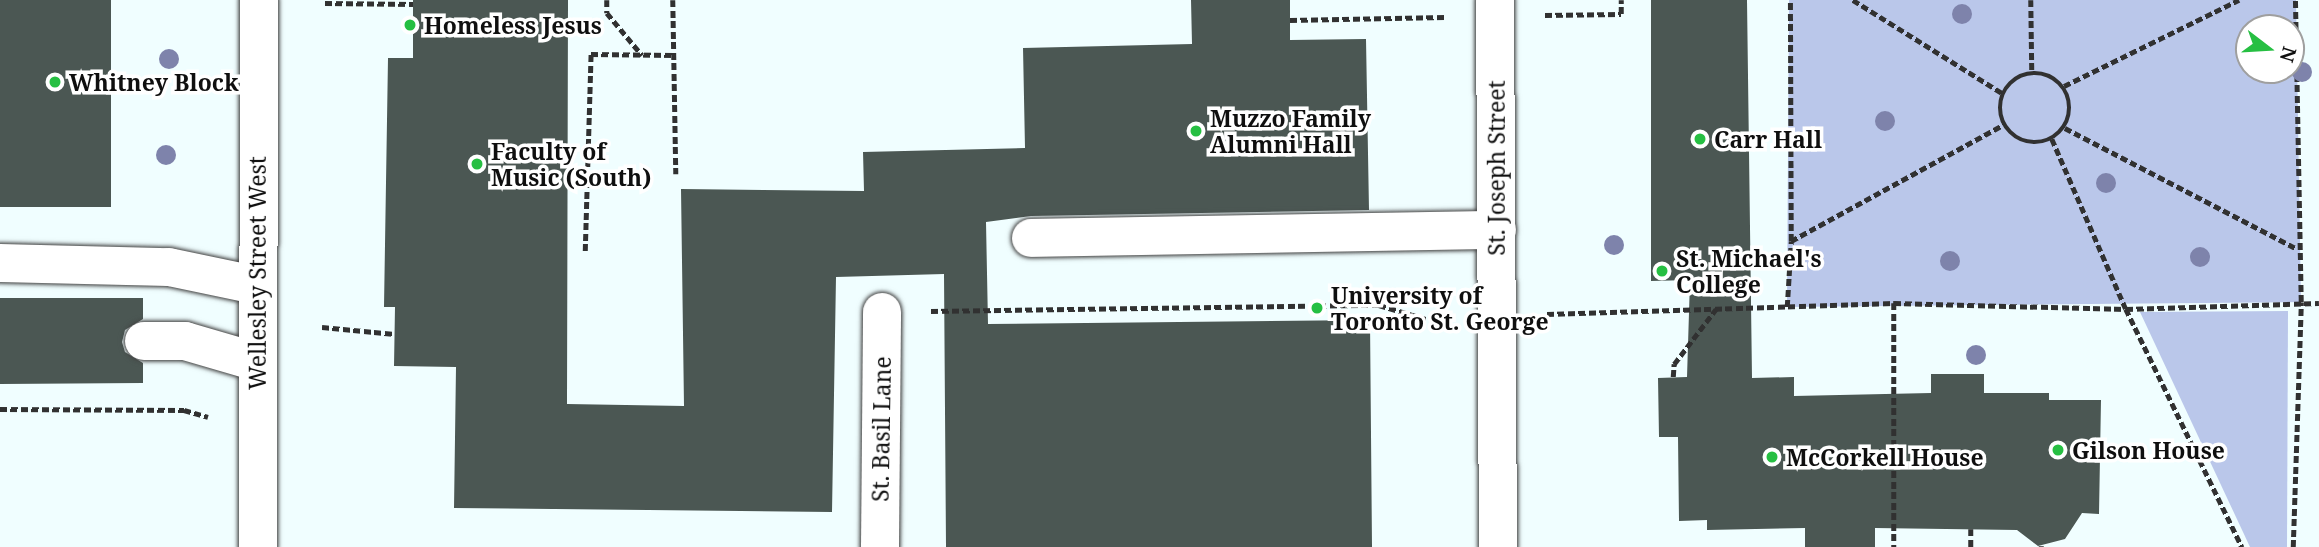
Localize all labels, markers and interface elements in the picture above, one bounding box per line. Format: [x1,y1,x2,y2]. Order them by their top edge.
place label: Homeless Jesus [424,11,602,39]
north arrow [2235,14,2305,84]
marker: Homeless Jesus [402,17,418,33]
text: N [2274,44,2303,66]
place label: Whitney Block [69,68,239,96]
marker: Whitney Block [47,74,63,90]
street label: St. Joseph Street [1482,80,1510,256]
place label: Muzzo Family Alumni Hall [1210,104,1371,158]
marker: Muzzo Family Alumni Hall [1188,123,1204,139]
place label: Carr Hall [1714,125,1822,153]
marker: Carr Hall [1692,131,1708,147]
place label: Faculty of Music (South) [491,137,651,191]
street label: Wellesley Street West [243,156,271,390]
marker: Faculty of Music (South) [469,156,485,172]
place label: St. Michael's College [1676,244,1822,298]
marker: St. Michael's College [1654,263,1670,279]
place label: University of Toronto St. George [1331,281,1549,335]
marker: University of Toronto St. George [1309,300,1325,316]
street label: St. Basil Lane [866,356,896,502]
place label: Gilson House [2072,436,2225,464]
marker: Gilson House [2050,442,2066,458]
place label: McCorkell House [1786,443,1984,471]
marker: McCorkell House [1764,449,1780,465]

